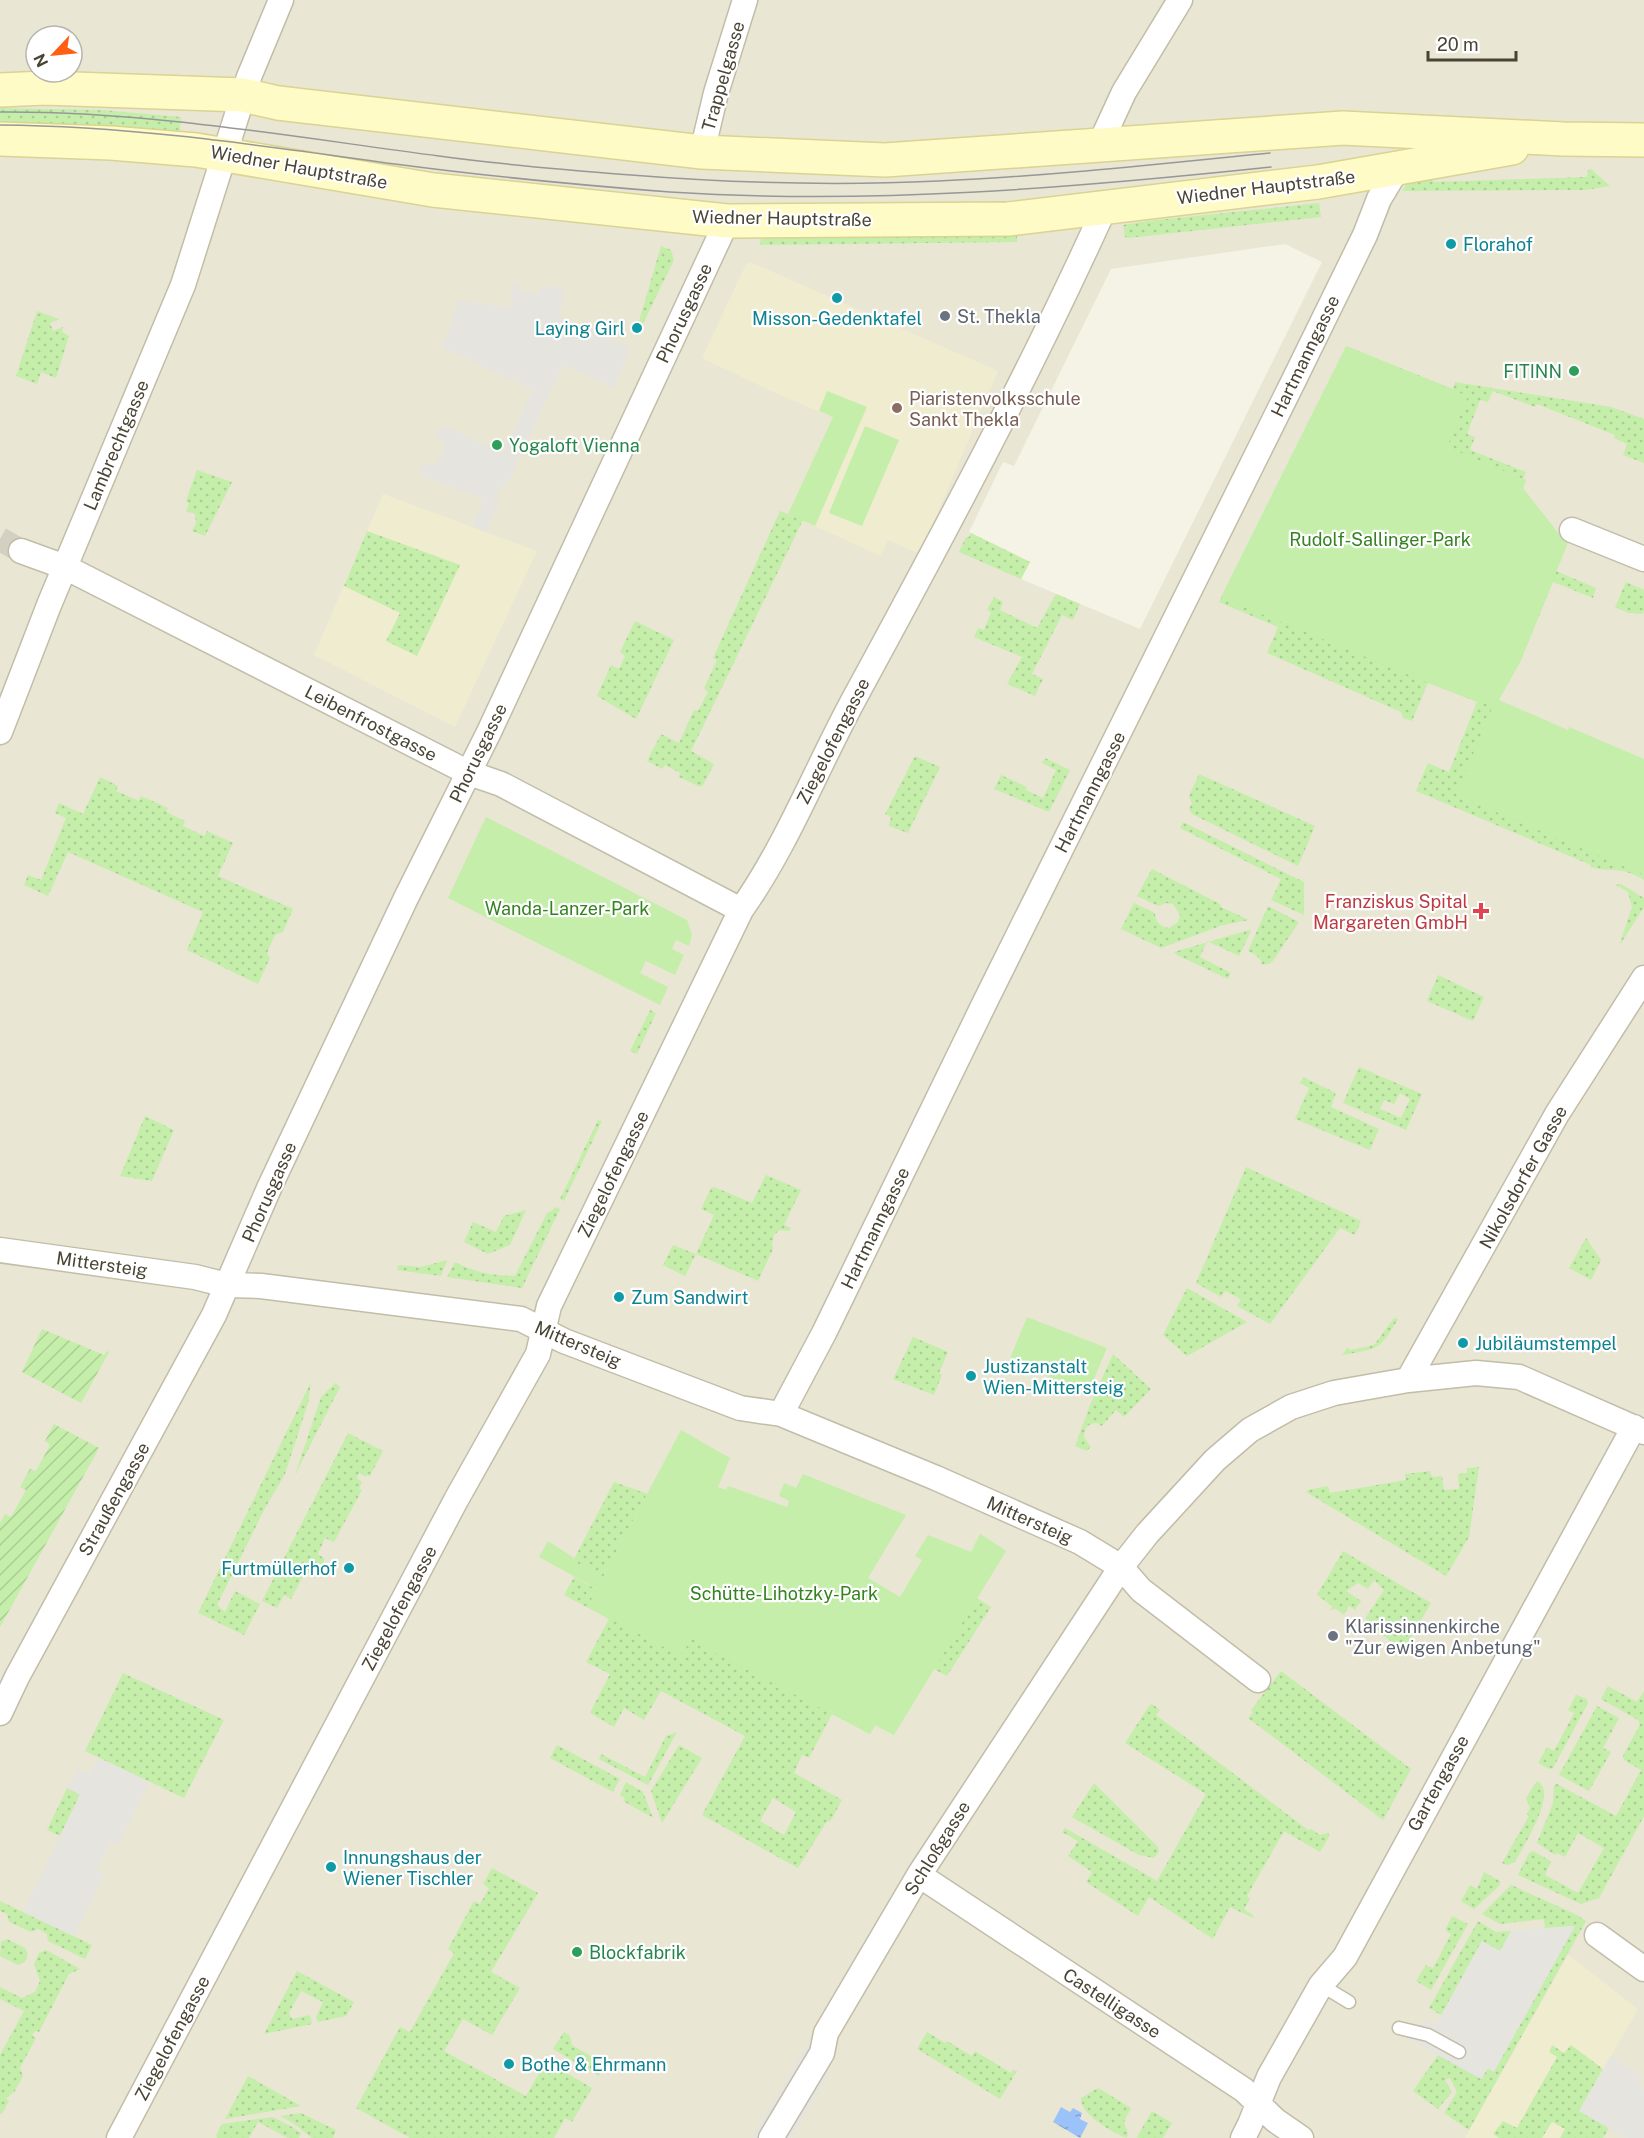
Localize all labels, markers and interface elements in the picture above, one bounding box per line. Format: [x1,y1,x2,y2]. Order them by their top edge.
street label: Trappelgasse [697,19,749,133]
north arrow [24,24,84,84]
scale bar [1428,24,1516,62]
text: 20 m [1437,34,1479,55]
text: N [30,51,52,70]
street label: Wiedner Hauptstraße [209,141,389,193]
street label: Wiedner Hauptstraße [1176,166,1356,208]
street label: Wiedner Hauptstraße [692,206,872,230]
place label: Florahof [1463,234,1533,255]
marker: Florahof [1444,237,1458,251]
street label: Phorusgasse [652,260,716,366]
marker: Misson-Gedenktafel [830,291,844,305]
street label: Hartmanngasse [1266,292,1344,420]
place label: St. Thekla [957,306,1041,327]
place label: Misson-Gedenktafel [752,308,922,329]
marker: St. Thekla [938,309,952,323]
place label: Laying Girl [535,318,625,339]
marker: Laying Girl [630,321,644,335]
place label: FITINN [1503,361,1562,382]
marker: FITINN [1567,364,1581,378]
street label: Lambrechtgasse [79,377,153,513]
place label: Piaristenvolksschule Sankt Thekla [909,388,1081,430]
marker: Piaristenvolksschule Sankt Thekla [890,401,904,415]
place label: Yogaloft Vienna [509,435,640,456]
marker: Yogaloft Vienna [490,438,504,452]
park label: Rudolf-Sallinger-Park [1289,529,1471,550]
street label: Ziegelofengasse [792,675,874,807]
street label: Leibenfrostgasse [302,681,440,765]
street label: Phorusgasse [445,700,511,806]
street label: Hartmanngasse [1050,728,1130,856]
place label: Franziskus Spital Margareten GmbH [1313,891,1468,933]
park label: Wanda-Lanzer-Park [485,898,649,919]
marker: Franziskus Spital Margareten GmbH [1472,902,1490,920]
street label: Nikolsdorfer Gasse [1475,1102,1571,1252]
street label: Ziegelofengasse [573,1107,653,1241]
street label: Phorusgasse [237,1139,301,1245]
street label: Hartmanngasse [836,1164,914,1292]
street label: Mittersteig [55,1247,149,1281]
place label: Zum Sandwirt [631,1287,748,1308]
marker: Zum Sandwirt [612,1290,626,1304]
street label: Mittersteig [532,1316,624,1372]
place label: Jubiläumstempel [1475,1333,1617,1354]
marker: Jubiläumstempel [1456,1336,1470,1350]
place label: Justizanstalt Wien-Mittersteig [983,1356,1124,1398]
marker: Justizanstalt Wien-Mittersteig [964,1369,978,1383]
street label: Straußengasse [74,1439,154,1559]
street label: Mittersteig [984,1492,1076,1548]
street label: Ziegelofengasse [357,1542,441,1674]
place label: Furtmüllerhof [221,1558,337,1579]
marker: Furtmüllerhof [342,1561,356,1575]
park label: Schütte-Lihotzky-Park [690,1583,878,1604]
place label: Klarissinnenkirche "Zur ewigen Anbetung" [1345,1616,1541,1658]
marker: Klarissinnenkirche "Zur ewigen Anbetung" [1326,1629,1340,1643]
street label: Gartengasse [1403,1731,1473,1835]
street label: Schloßgasse [900,1797,974,1899]
place label: Innungshaus der Wiener Tischler [343,1847,482,1889]
marker: Innungshaus der Wiener Tischler [324,1860,338,1874]
place label: Blockfabrik [589,1942,686,1963]
marker: Blockfabrik [570,1945,584,1959]
street label: Castelligasse [1059,1964,1165,2042]
street label: Ziegelofengasse [130,1972,214,2104]
place label: Bothe & Ehrmann [521,2054,666,2075]
marker: Bothe & Ehrmann [502,2057,516,2071]

